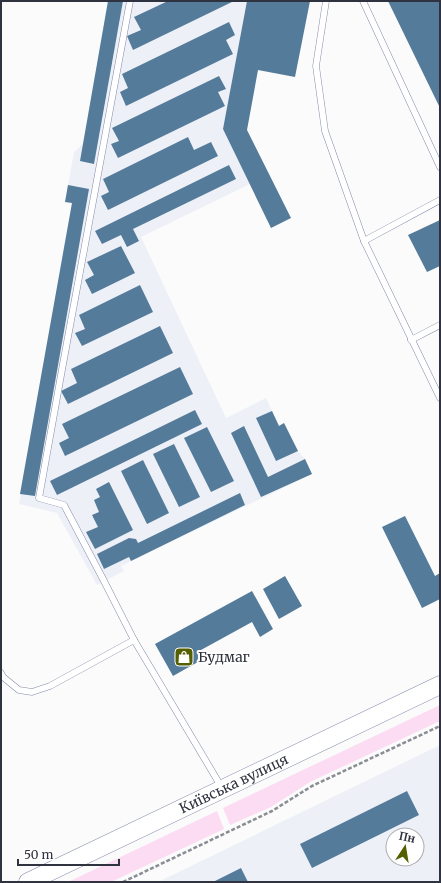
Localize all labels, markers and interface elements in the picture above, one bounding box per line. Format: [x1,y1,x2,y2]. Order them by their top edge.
shop icon: Будмаг [173,646,195,668]
place label: Будмаг [198,648,250,666]
street label: Київська вулиця [176,750,291,817]
north arrow [385,827,425,867]
text: Пн [398,829,417,846]
scale bar [18,841,119,867]
text: 50 m [24,847,53,862]

